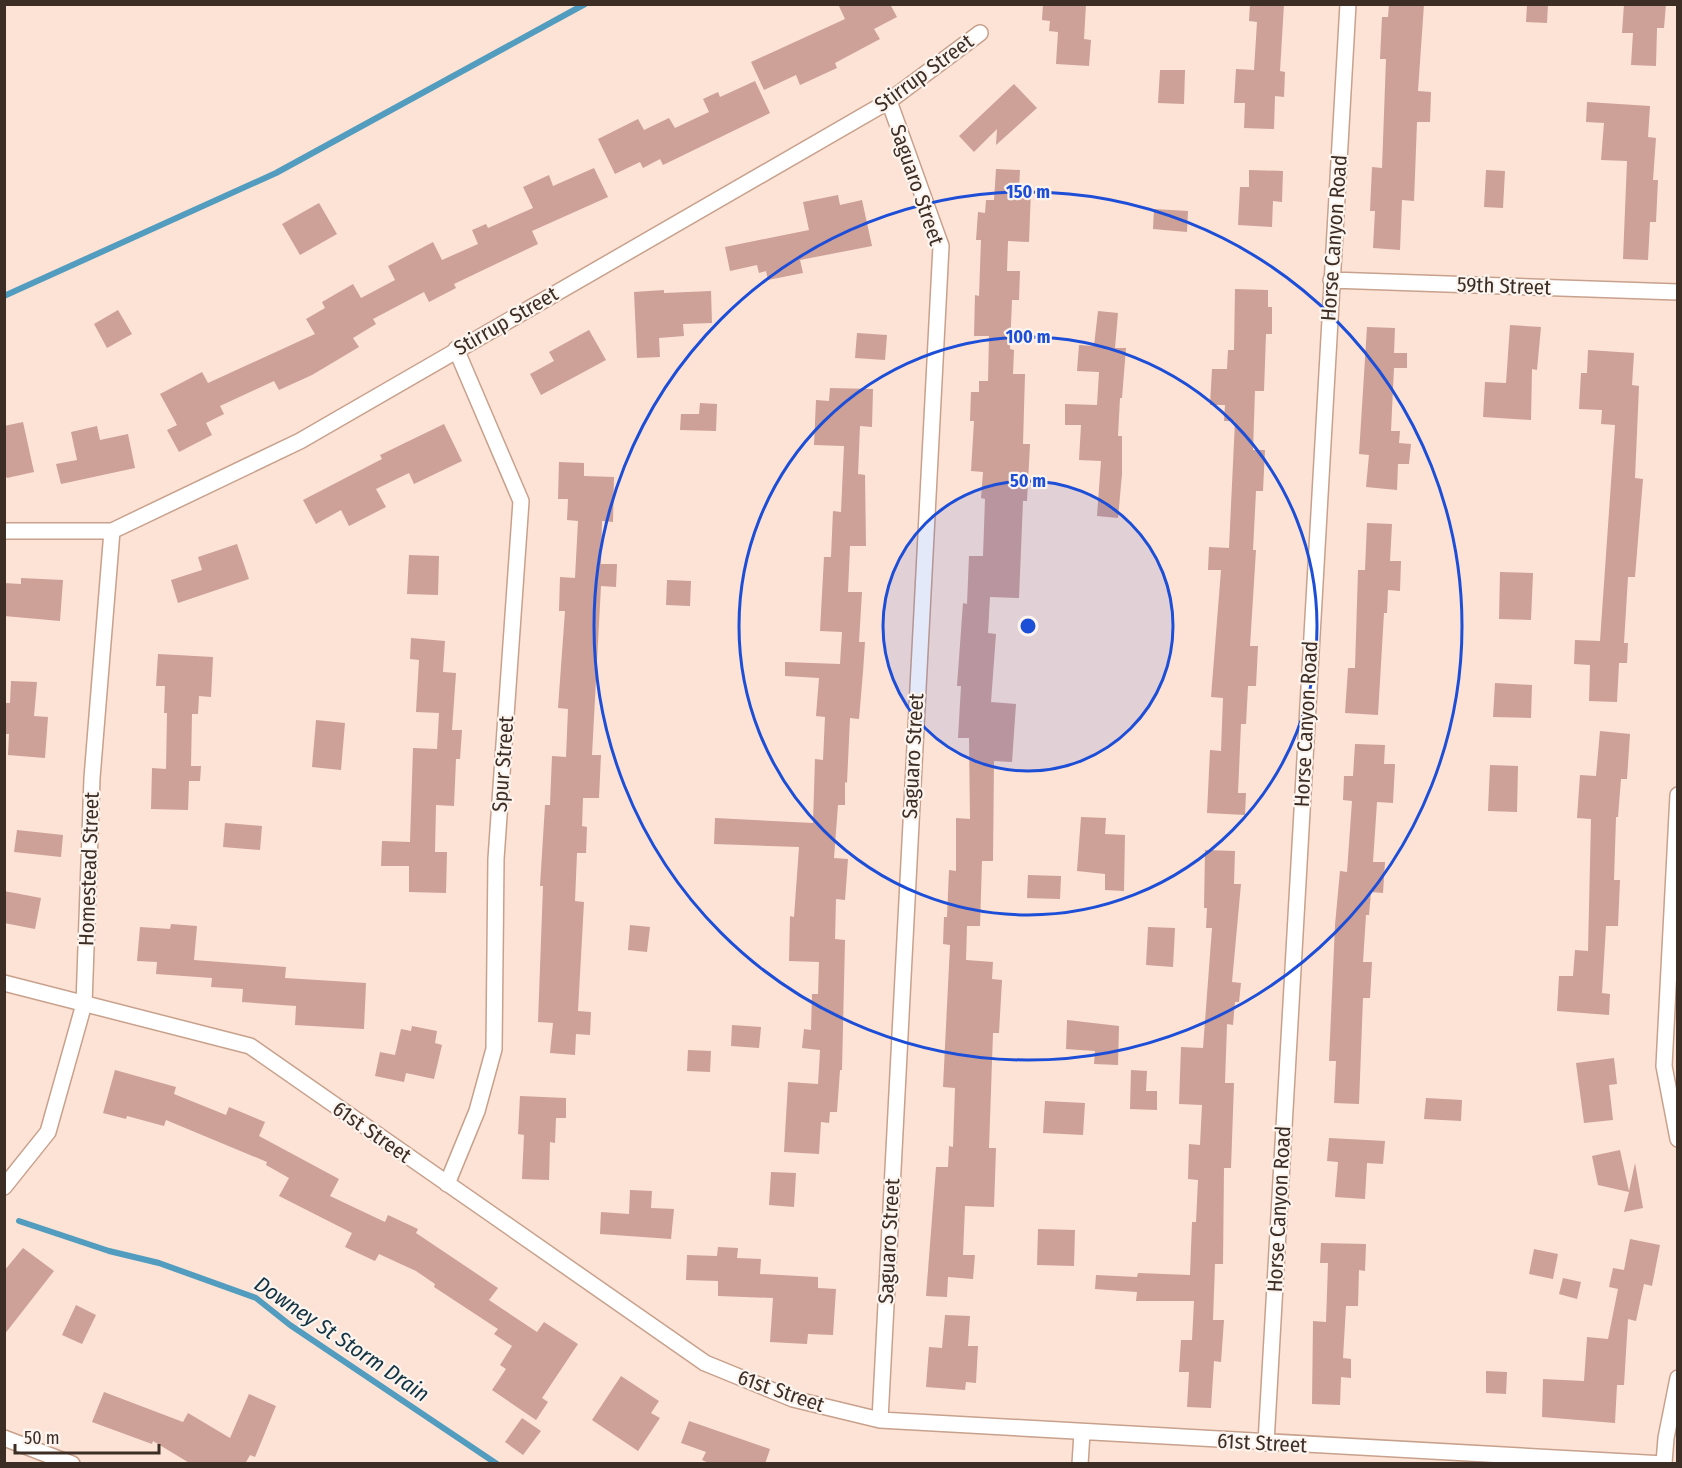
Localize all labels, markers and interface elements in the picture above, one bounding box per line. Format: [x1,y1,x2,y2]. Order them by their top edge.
street label: Stirrup Street [869,28,979,118]
street label: Saguaro Street [884,121,950,249]
street label: Horse Canyon Road [1315,154,1353,322]
text: 150 m [1006,181,1050,203]
street label: 59th Street [1457,271,1552,301]
street label: Stirrup Street [449,281,563,361]
text: 100 m [1006,326,1050,348]
text: 50 m [1010,470,1046,492]
centre of rings [1018,616,1038,636]
street label: Horse Canyon Road [1289,640,1323,808]
street label: Saguaro Street [897,692,929,819]
street label: Spur Street [487,715,519,813]
street label: Homestead Street [73,791,105,946]
street label: 61st Street [328,1096,416,1169]
street label: Horse Canyon Road [1262,1125,1296,1293]
street label: Saguaro Street [873,1177,905,1304]
water label: Downey St Storm Drain [249,1270,435,1408]
street label: 61st Street [734,1364,828,1418]
scale bar [15,1417,159,1455]
text: 50 m [24,1427,60,1449]
street label: 61st Street [1216,1428,1308,1458]

